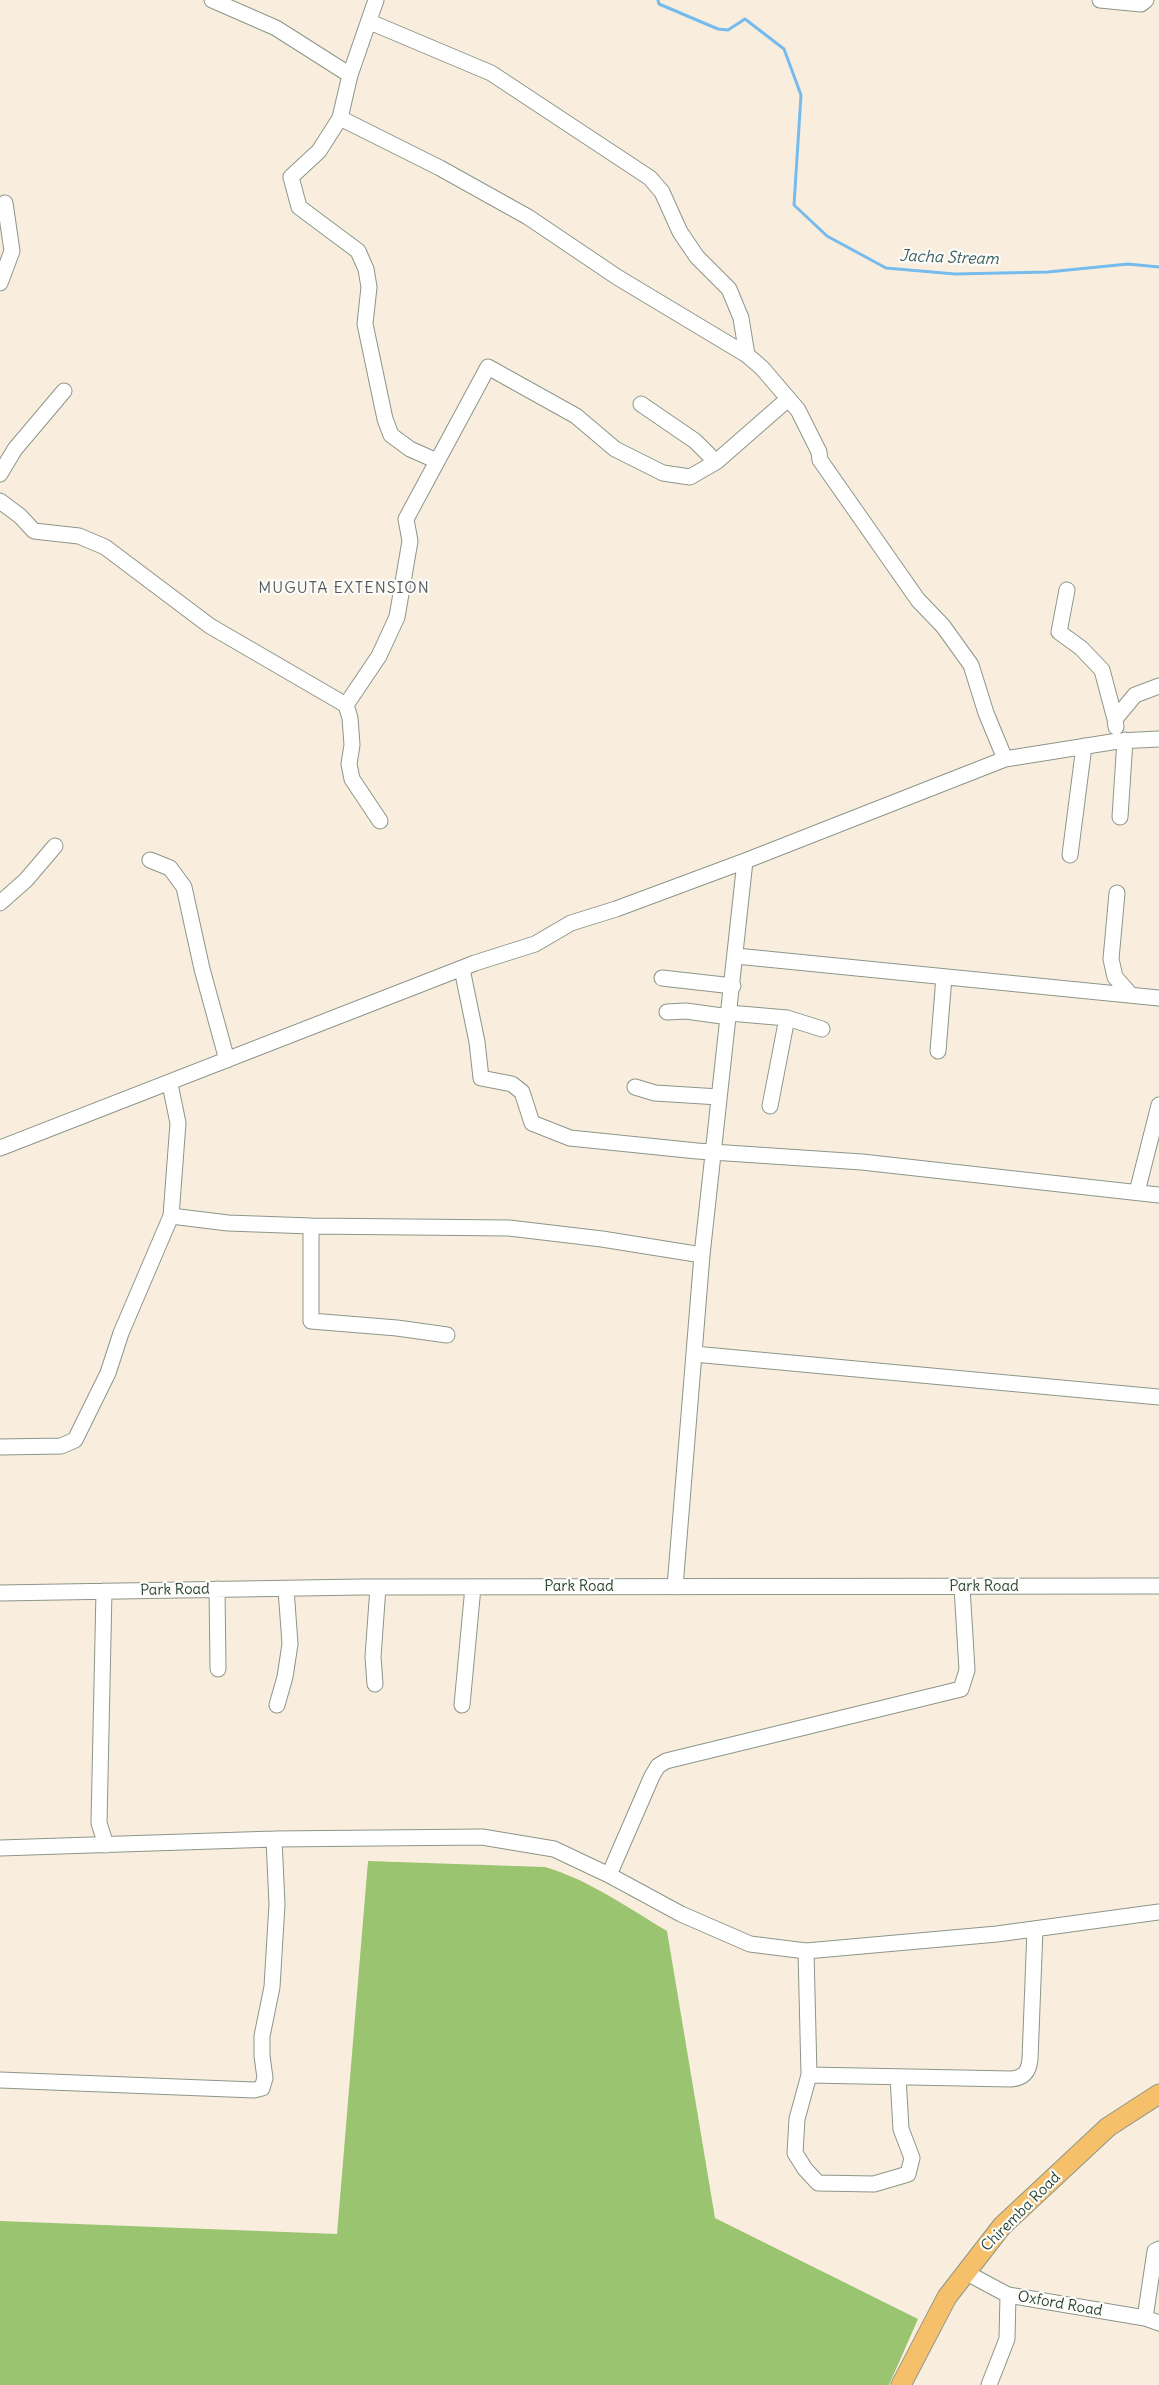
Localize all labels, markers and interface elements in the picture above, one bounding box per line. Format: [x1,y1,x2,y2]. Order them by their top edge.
water label: Jacha Stream [899,247,999,269]
district label: MUGUTA EXTENSION [256,578,432,598]
street label: Park Road [544,1578,614,1596]
street label: Park Road [949,1578,1019,1596]
street label: Park Road [140,1580,210,1600]
street label: Chiremba Road [978,2169,1064,2255]
street label: Oxford Road [1016,2288,1104,2320]

